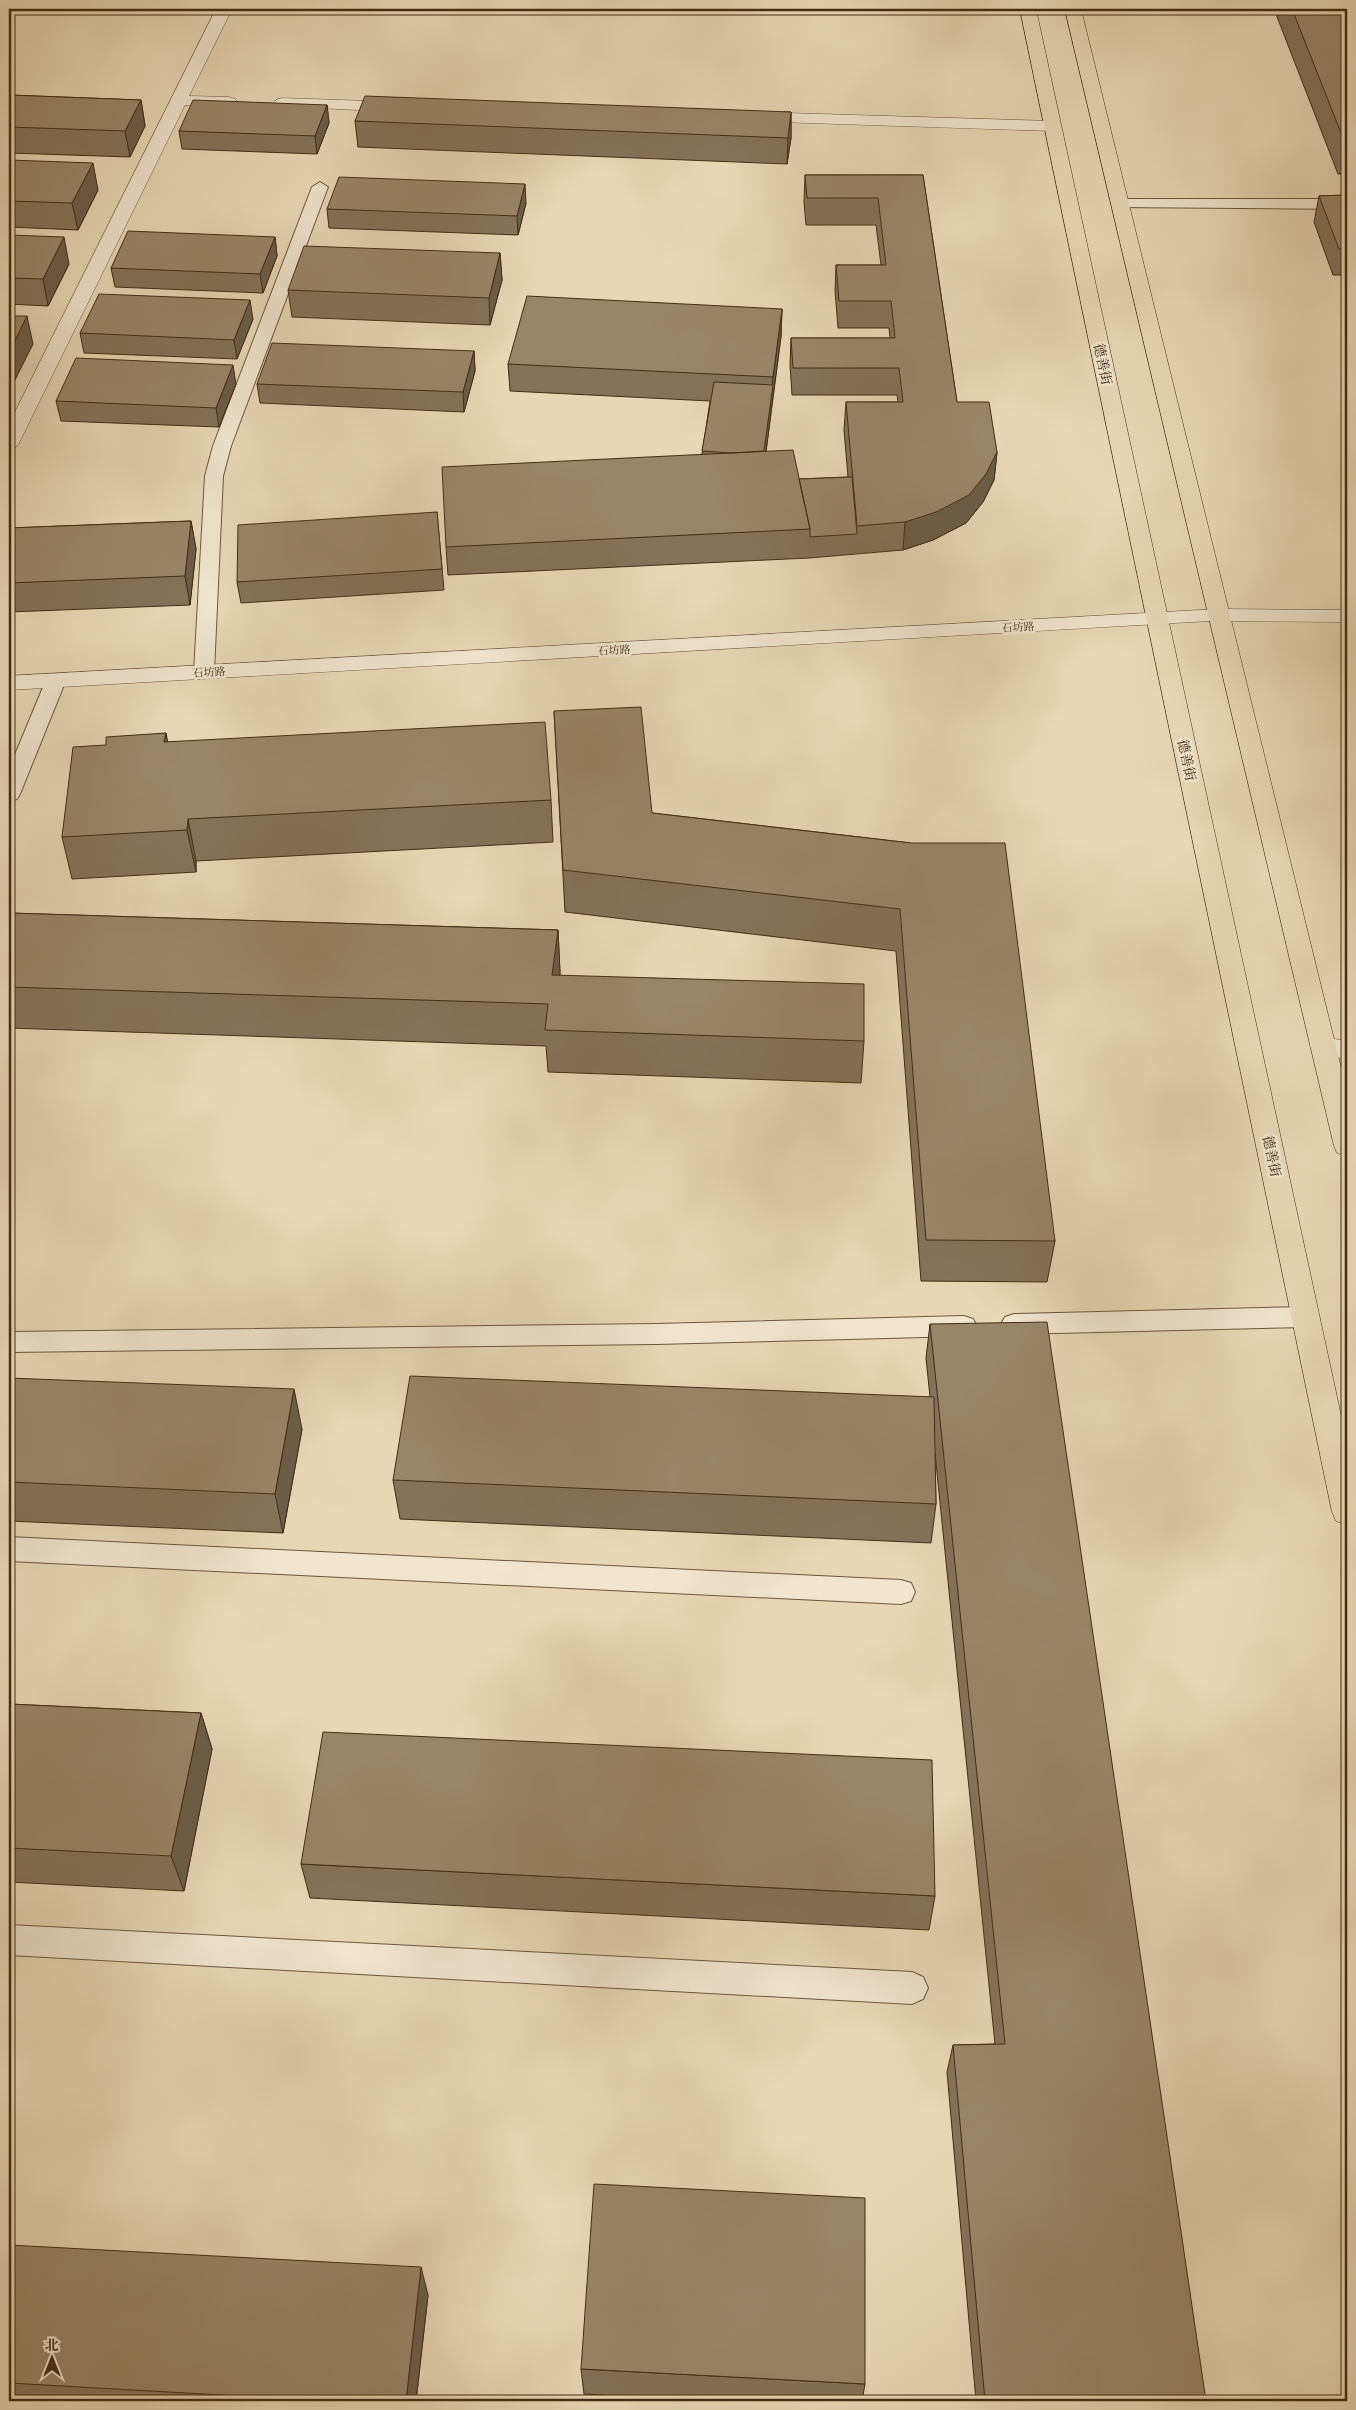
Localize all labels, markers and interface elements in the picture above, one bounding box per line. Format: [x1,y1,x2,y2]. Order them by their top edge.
street label: 德善街 [1090,342,1116,386]
street label: 石坊路 [1001,619,1035,635]
street label: 石坊路 [597,642,631,658]
street label: 石坊路 [192,664,226,680]
street label: 德善街 [1174,738,1200,782]
street label: 德善街 [1259,1134,1285,1178]
north arrow [28,2332,78,2382]
text: 北 [45,2336,59,2354]

